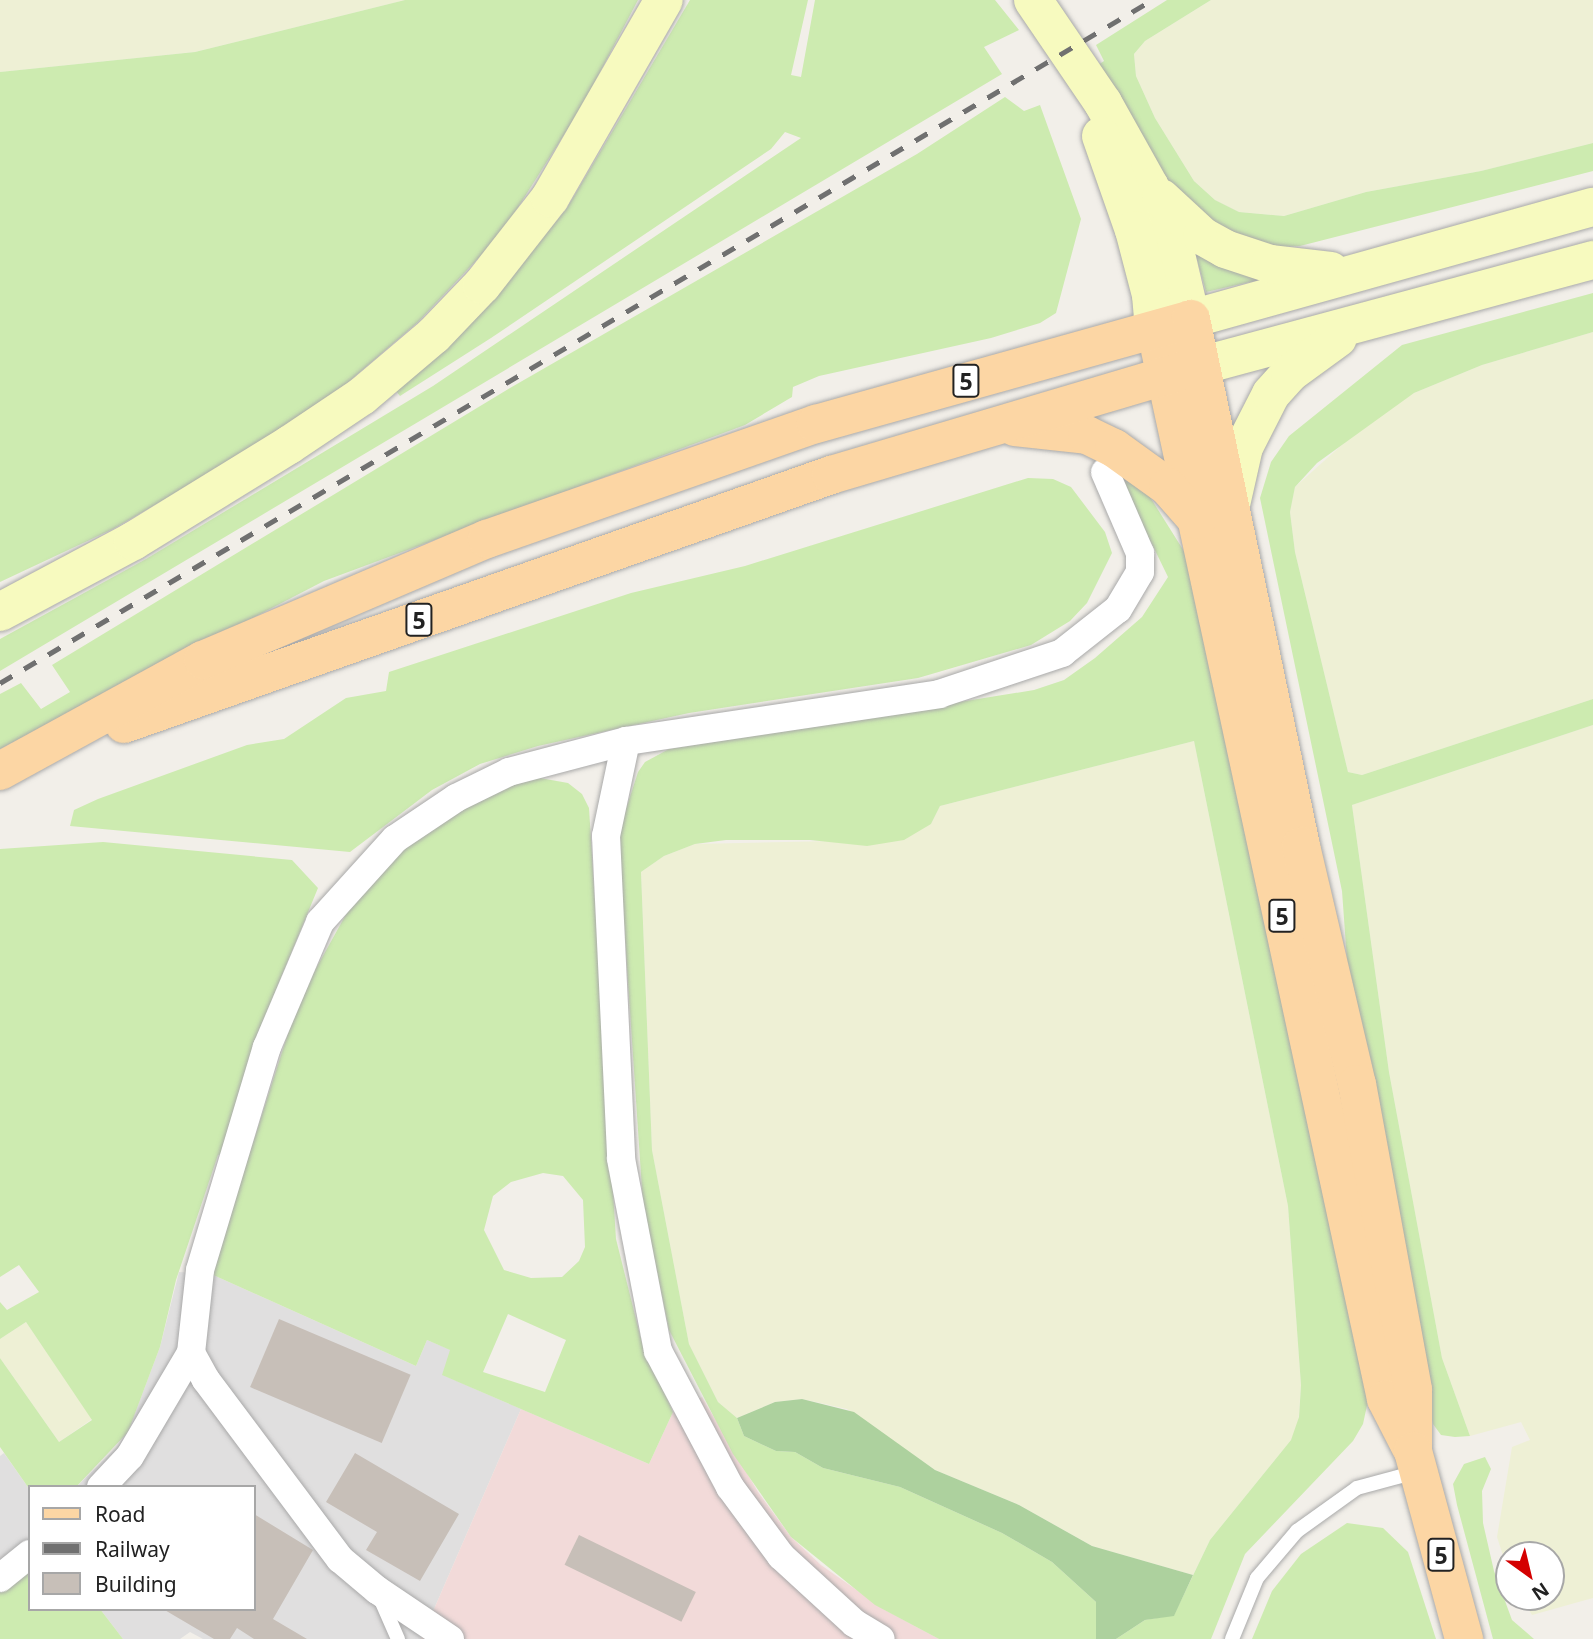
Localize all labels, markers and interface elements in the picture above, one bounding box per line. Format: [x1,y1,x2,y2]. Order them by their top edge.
road number: 5 [952,362,980,400]
road number: 5 [405,600,433,640]
road number: 5 [1268,897,1296,936]
legend [28,1485,256,1611]
text: Road [95,1500,145,1528]
text: Railway [95,1535,170,1563]
road number: 5 [1427,1536,1455,1574]
north arrow [1495,1541,1565,1611]
text: Building [95,1570,177,1598]
text: N [1527,1577,1554,1607]

